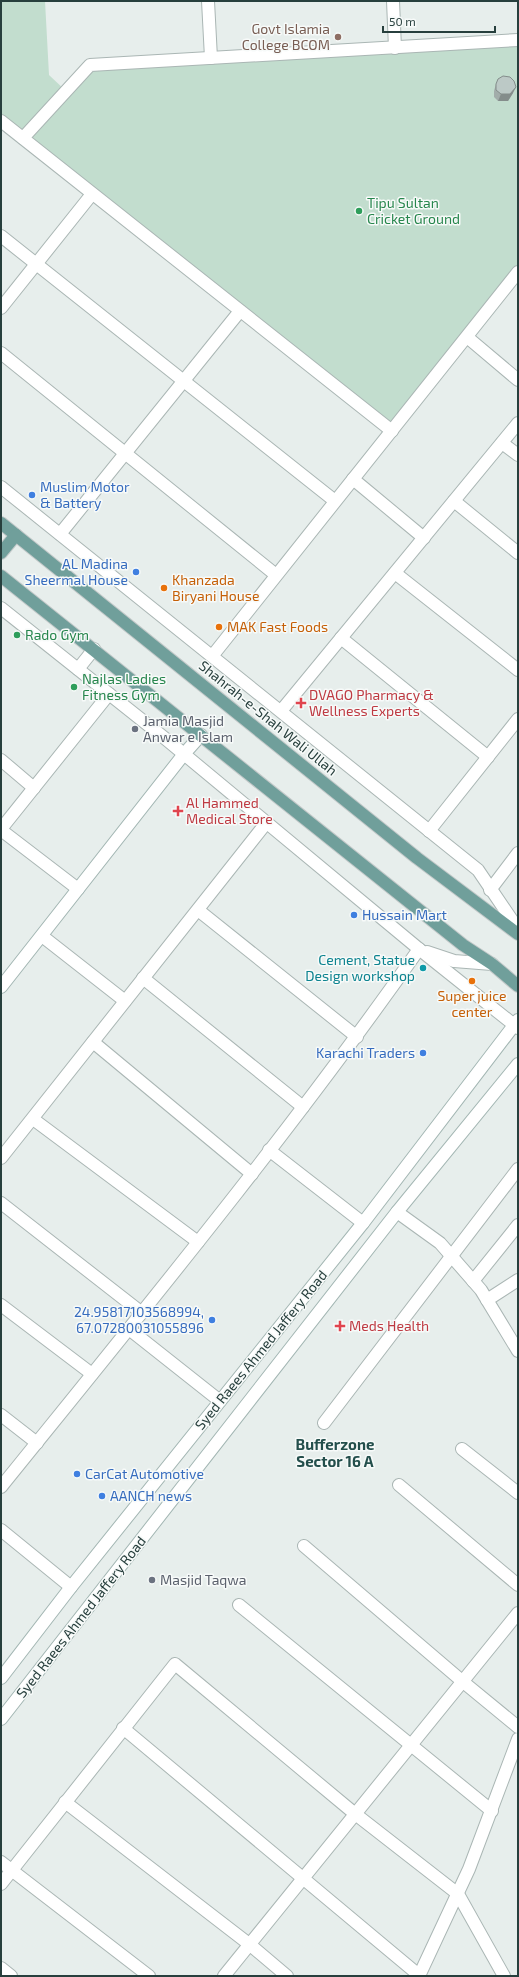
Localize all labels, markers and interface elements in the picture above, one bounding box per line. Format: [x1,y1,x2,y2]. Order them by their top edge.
scale bar [383,8,495,34]
text: 50 m [389,14,416,28]
place label: Govt Islamia College BCOM [242,20,330,53]
marker: Govt Islamia College BCOM [333,32,343,42]
place label: Tipu Sultan Cricket Ground [367,194,460,227]
marker: Tipu Sultan Cricket Ground [354,206,364,216]
place label: Muslim Motor & Battery [40,478,130,511]
marker: Muslim Motor & Battery [27,490,37,500]
place label: AL Madina Sheermal House [25,555,128,588]
marker: AL Madina Sheermal House [131,567,141,577]
place label: Khanzada Biryani House [172,571,259,604]
marker: Khanzada Biryani House [159,583,169,593]
place label: MAK Fast Foods [227,618,328,635]
marker: MAK Fast Foods [214,622,224,632]
place label: Rado Gym [25,626,89,643]
marker: Rado Gym [12,630,22,640]
street label: Shahrah-e-Shah Wali Ullah [196,657,341,779]
place label: Najlas Ladies Fitness Gym [82,670,166,703]
marker: Najlas Ladies Fitness Gym [69,682,79,692]
place label: DVAGO Pharmacy & Wellness Experts [309,686,434,719]
marker: DVAGO Pharmacy & Wellness Experts [296,698,306,708]
place label: Jamia Masjid Anwar e Islam [143,712,233,745]
marker: Jamia Masjid Anwar e Islam [130,724,140,734]
place label: Al Hammed Medical Store [186,794,273,827]
marker: Al Hammed Medical Store [173,806,183,816]
place label: Hussain Mart [362,906,447,923]
marker: Hussain Mart [349,910,359,920]
place label: Cement, Statue Design workshop [305,951,415,984]
marker: Cement, Statue Design workshop [418,963,428,973]
marker: Super juice center [467,976,477,986]
place label: Super juice center [437,987,507,1020]
place label: Karachi Traders [316,1044,415,1061]
marker: Karachi Traders [418,1048,428,1058]
street label: Syed Raees Ahmed Jaffery Road [191,1266,330,1433]
place label: 24.95817103568994, 67.07280031055896 [74,1303,204,1336]
marker: 24.95817103568994, 67.07280031055896 [207,1315,217,1325]
place label: Meds Health [349,1317,429,1334]
marker: Meds Health [334,1320,346,1332]
district label: Bufferzone Sector 16 A [296,1435,374,1470]
place label: CarCat Automotive [85,1465,204,1482]
marker: CarCat Automotive [72,1469,82,1479]
place label: AANCH news [110,1487,192,1504]
marker: AANCH news [97,1491,107,1501]
street label: Syed Raees Ahmed Jaffery Road [12,1533,149,1701]
place label: Masjid Taqwa [160,1571,247,1588]
marker: Masjid Taqwa [147,1575,157,1585]

